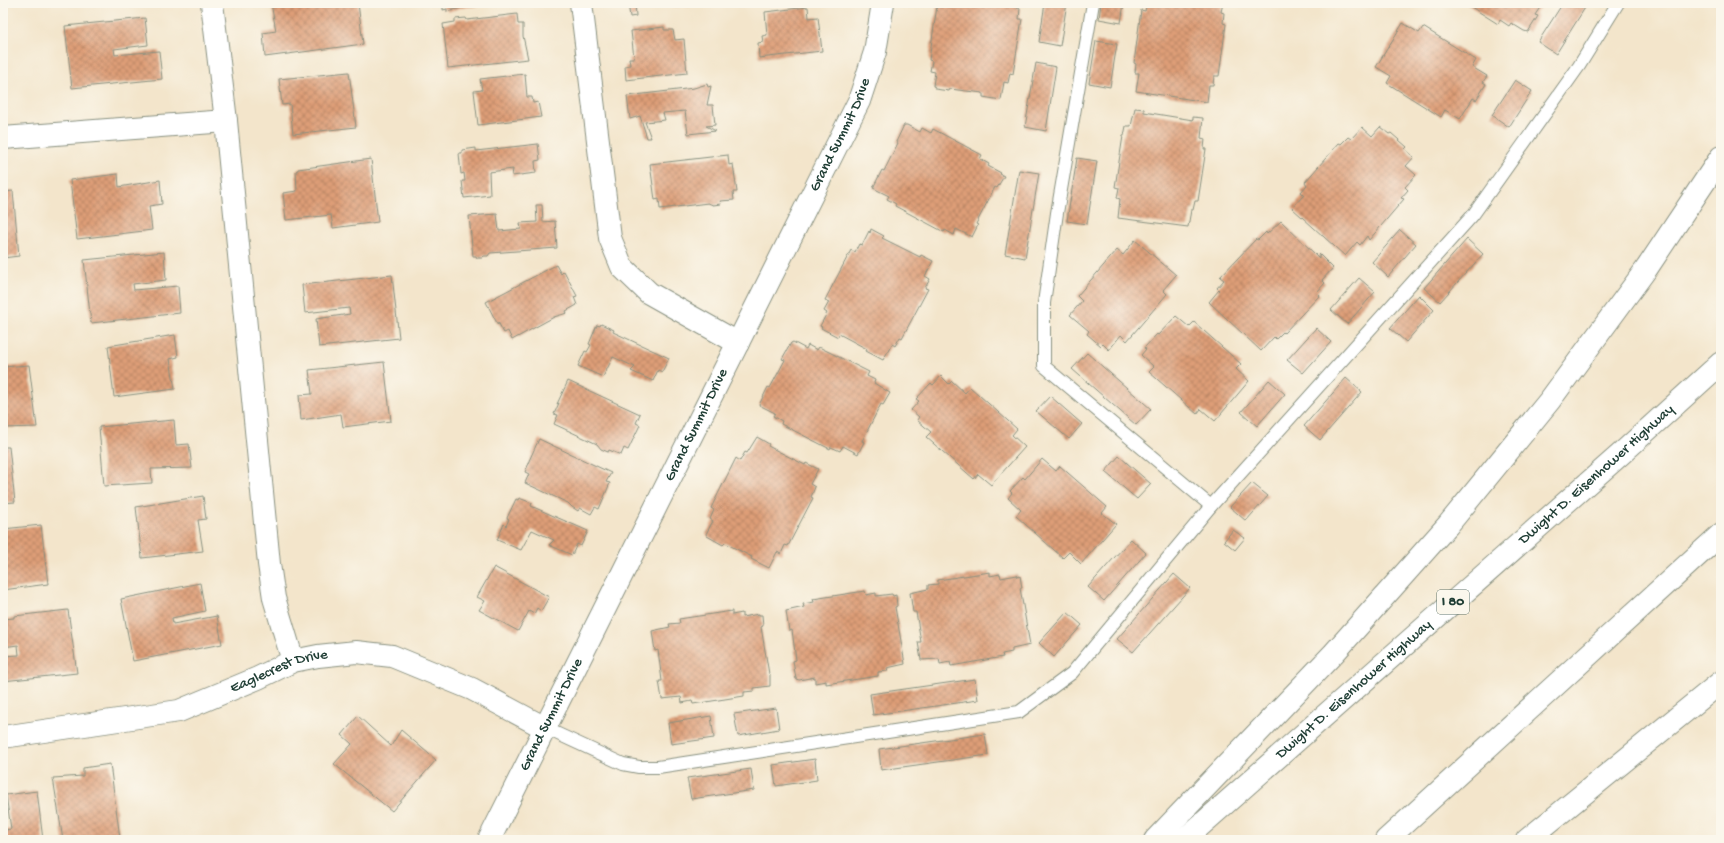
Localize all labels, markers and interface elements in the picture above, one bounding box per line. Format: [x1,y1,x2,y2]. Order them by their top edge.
street label: Grand Summit Drive [806,76,875,195]
street label: Grand Summit Drive [661,366,733,484]
street label: Dwight D. Eisenhower Highway [1515,401,1678,549]
road number: I 80 [1437,590,1469,614]
street label: Dwight D. Eisenhower Highway [1272,616,1436,764]
street label: Eaglecrest Drive [228,646,329,698]
street label: Grand Summit Drive [516,655,588,774]

